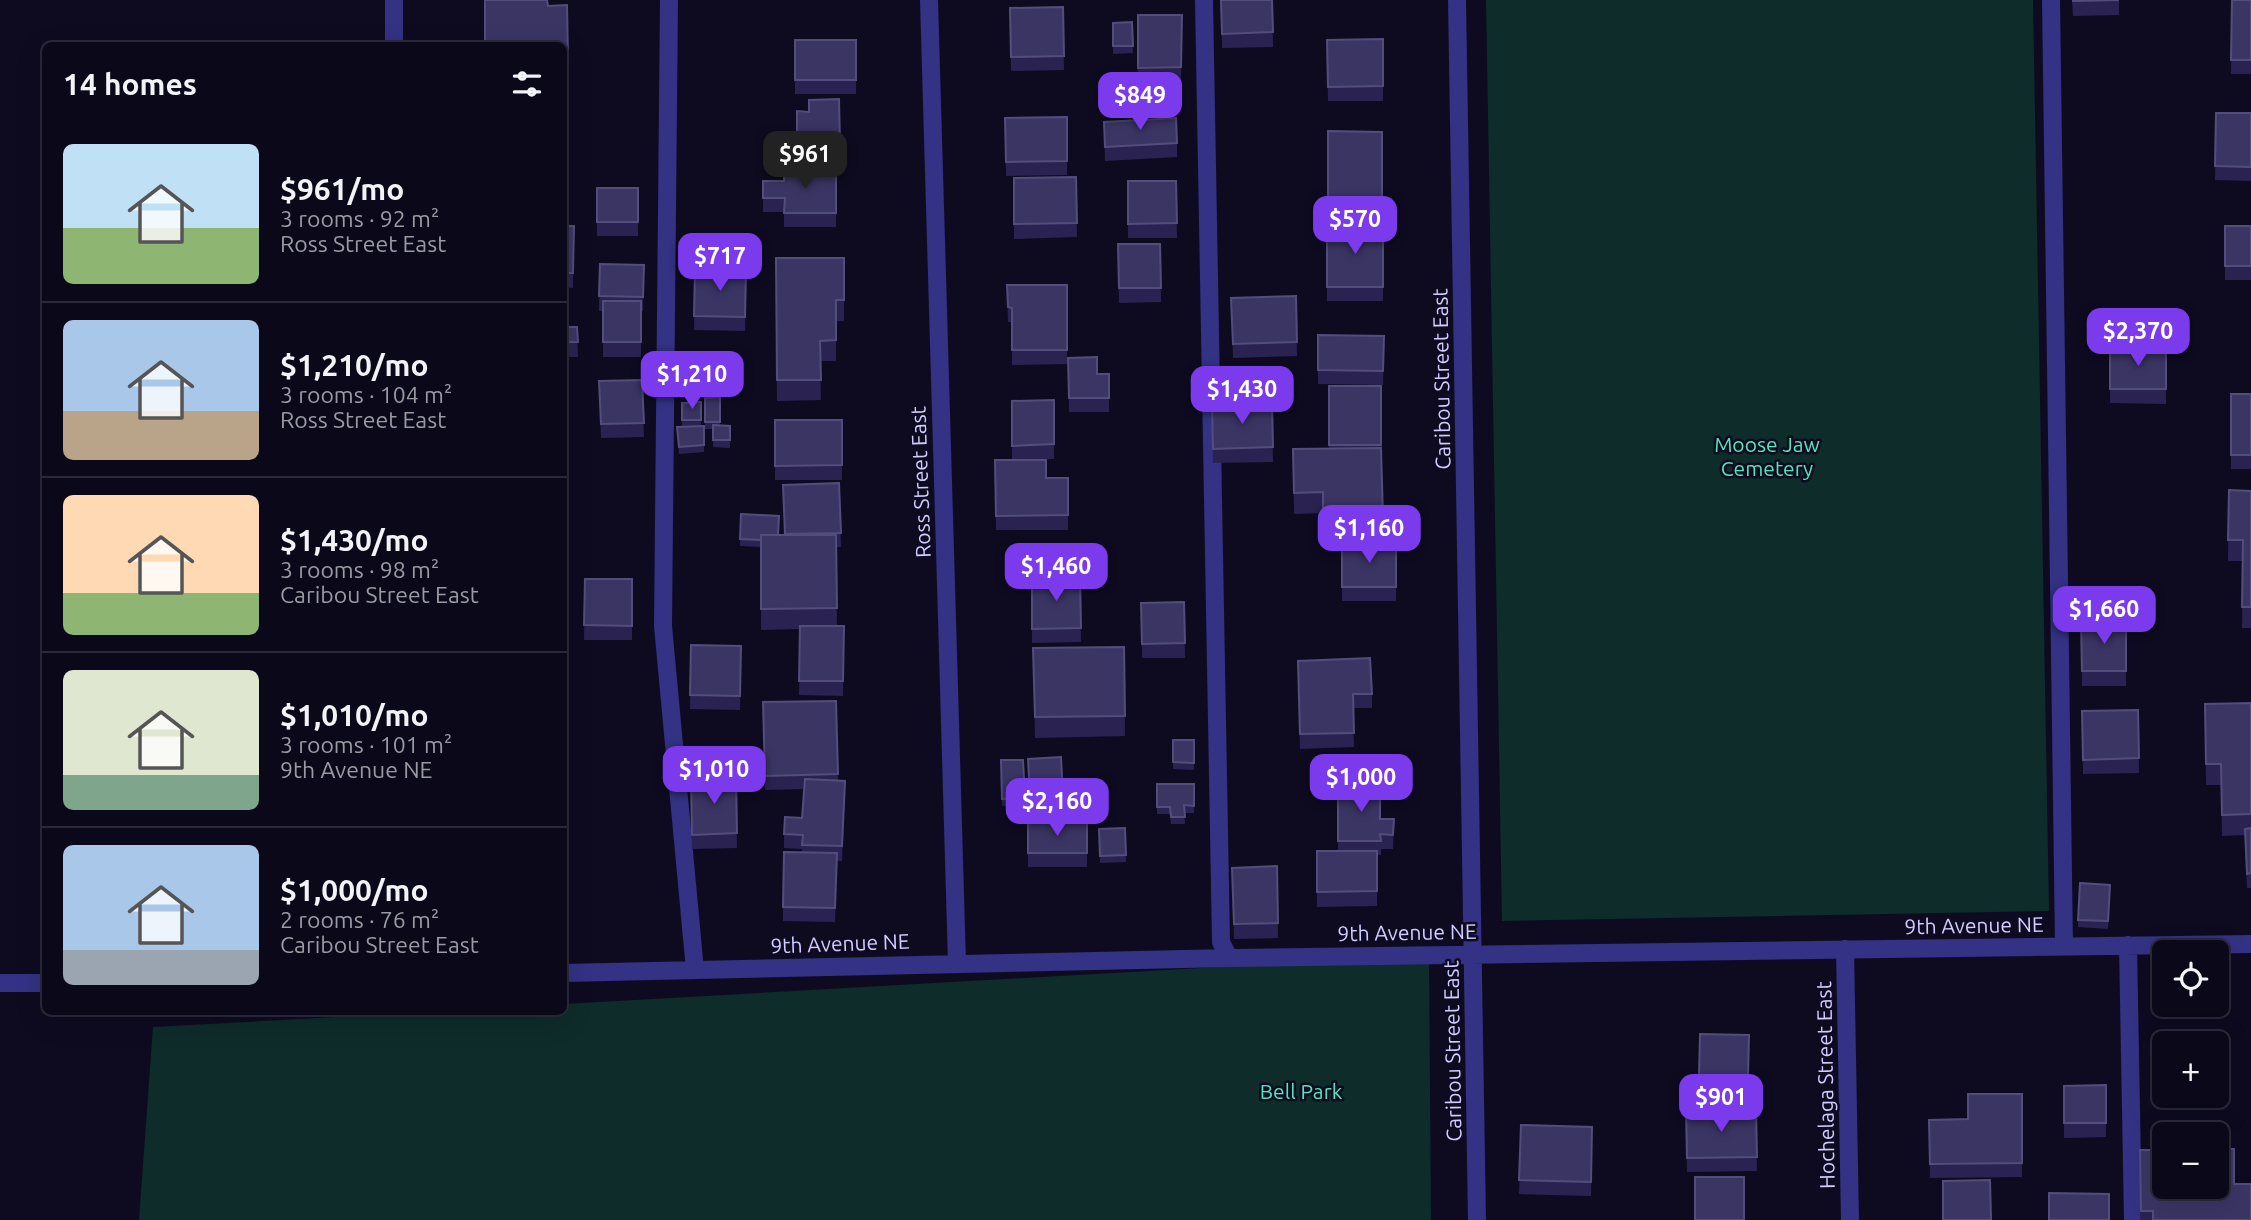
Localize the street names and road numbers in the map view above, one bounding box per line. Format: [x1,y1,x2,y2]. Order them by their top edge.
street label: Caribou Street East [1427,288,1455,470]
street label: Ross Street East [905,406,935,558]
street label: 9th Avenue NE [1904,912,2044,938]
street label: 9th Avenue NE [1337,919,1477,945]
street label: 9th Avenue NE [770,929,910,957]
street label: Caribou Street East [1438,960,1466,1142]
street label: Hochelaga Street East [1811,981,1839,1189]

